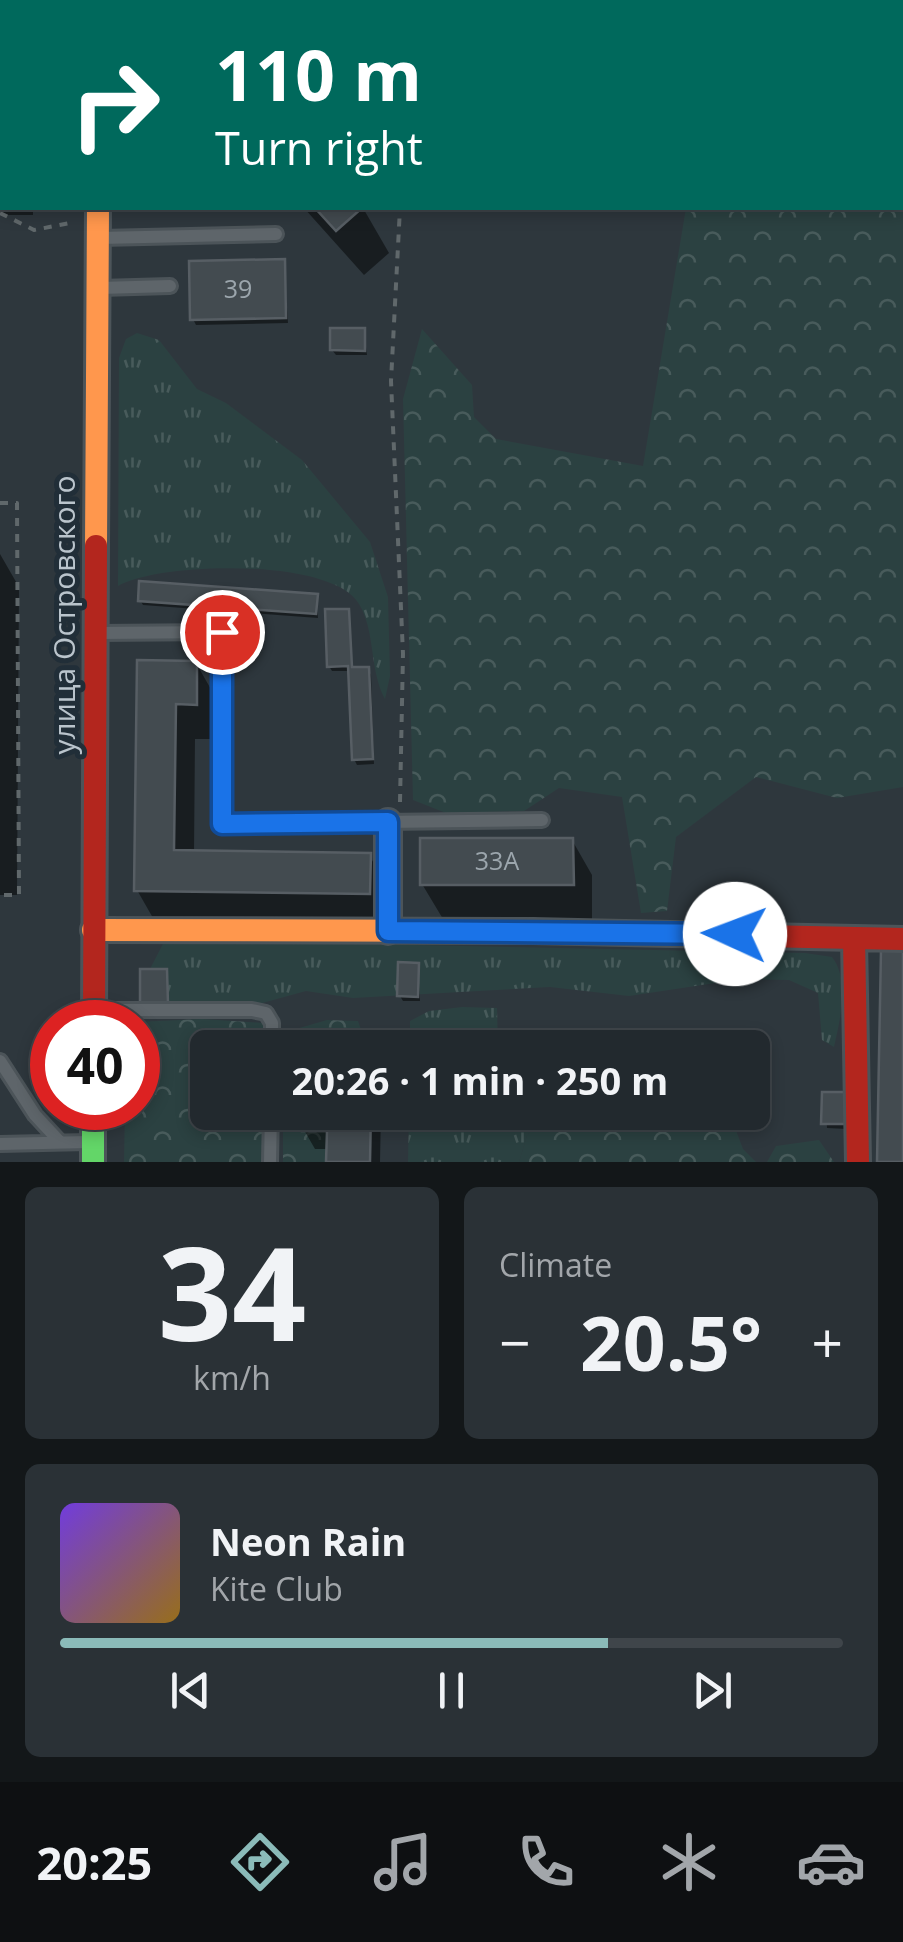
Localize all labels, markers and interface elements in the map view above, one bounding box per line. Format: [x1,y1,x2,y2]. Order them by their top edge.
text: 110 m [215,26,422,122]
icon: right [50,40,180,170]
text: Turn right [215,117,423,178]
house number: 39 [224,271,252,305]
street label: улица Островского [43,476,84,754]
pin [180,590,265,675]
icon: arrive [195,605,250,660]
house number: 33А [475,843,519,877]
position arrow [683,882,787,986]
speed limit sign: 40 [30,1000,160,1130]
text: 20:26 · 1 min · 250 m [292,1054,668,1106]
text: 34 [158,1202,306,1379]
text: Climate [499,1243,612,1286]
text: 20.5° [580,1291,762,1393]
text: − [499,1304,530,1379]
text: + [812,1304,843,1379]
text: km/h [193,1356,271,1399]
text: Neon Rain [210,1515,406,1567]
text: Kite Club [210,1567,343,1610]
icon: previous [163,1663,218,1718]
icon: pause [424,1663,479,1718]
icon: next [685,1663,740,1718]
icon: directions [225,1827,295,1897]
icon: music [368,1827,438,1897]
icon: phone [511,1827,581,1897]
icon: climate [654,1827,724,1897]
icon: car [796,1827,866,1897]
text: 20:25 [36,1832,152,1893]

